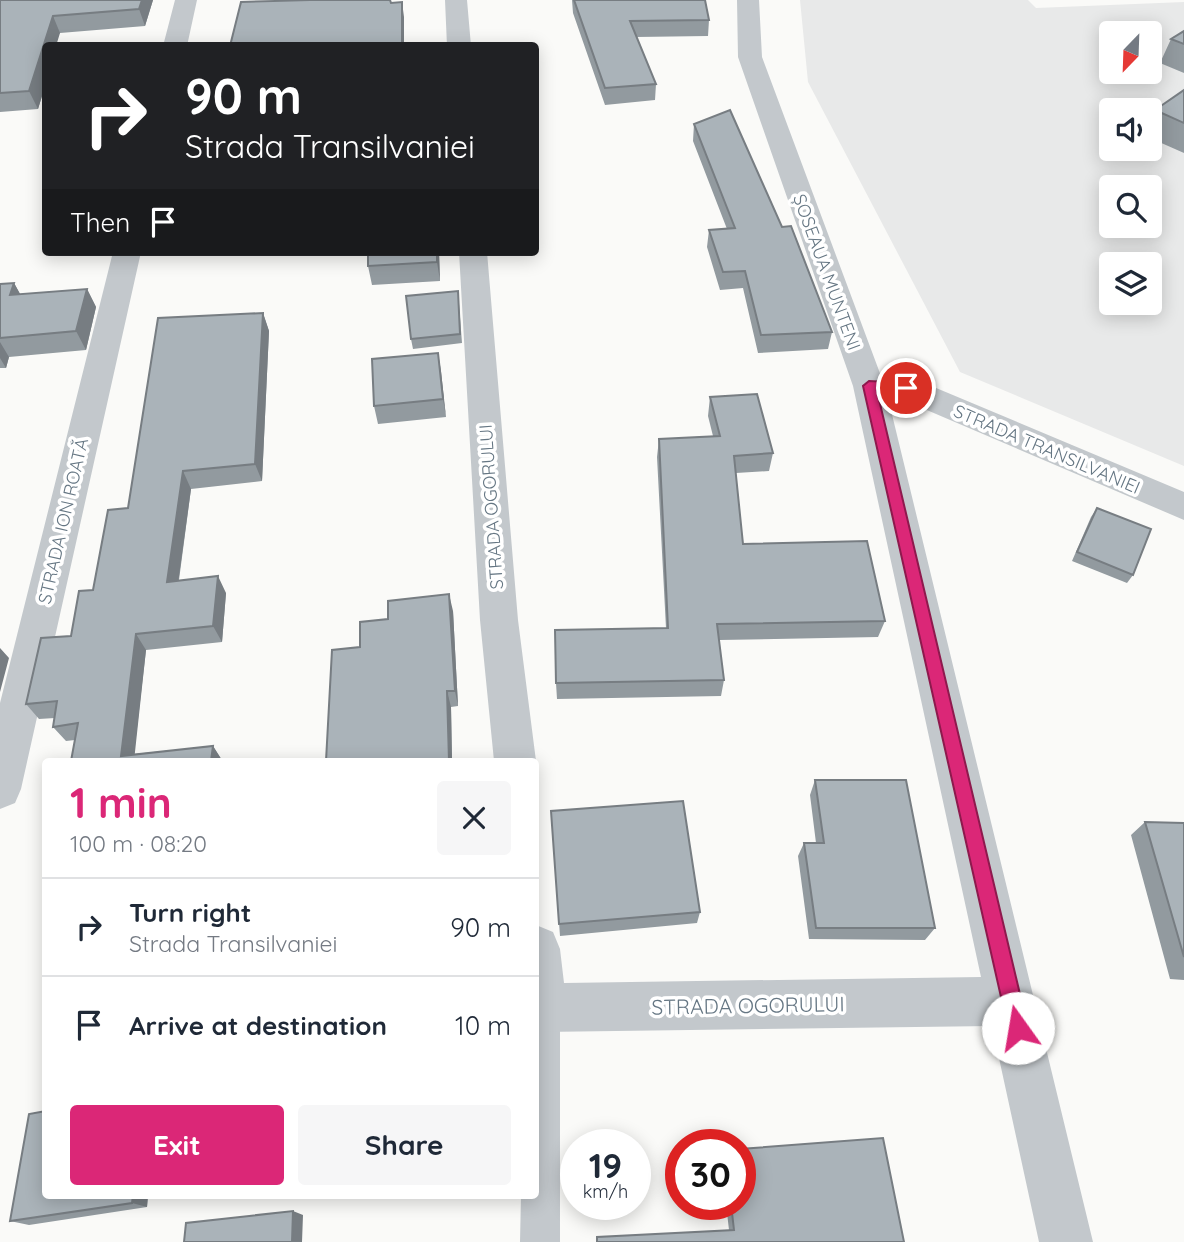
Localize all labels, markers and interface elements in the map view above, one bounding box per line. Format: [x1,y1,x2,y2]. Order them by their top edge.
north arrow [1099,21,1162,84]
map controls [1099,21,1162,315]
text: 90 m [185,65,302,126]
icon: right [70,70,161,161]
button: sound [1099,98,1162,161]
text: Strada Transilvaniei [185,126,475,166]
button: search [1099,175,1162,238]
street label: ȘOSEAUA MUNTENI [788,191,866,353]
icon: arrive [144,203,182,241]
text: Then [70,206,130,239]
button: layers [1099,252,1162,315]
pin [876,358,936,418]
icon: arrive [887,369,925,407]
street label: STRADA TRANSILVANIEI [950,399,1144,499]
street label: STRADA OGORULUI [474,424,508,590]
street label: STRADA ION ROATĂ [33,436,93,606]
text: 1 min [70,776,172,829]
button: close [437,781,511,855]
text: 100 m · 08:20 [70,829,207,858]
text: Turn right [129,896,251,929]
icon: right [70,908,108,946]
text: 90 m [450,911,511,944]
text: Strada Transilvaniei [129,929,337,958]
street label: STRADA OGORULUI [651,990,845,1020]
position arrow [981,991,1055,1065]
icon: arrive [70,1006,108,1044]
text: Arrive at destination [129,1009,387,1042]
text: 10 m [455,1009,511,1042]
button: Exit [70,1105,284,1185]
button: Share [298,1105,511,1185]
speed limit sign: 30 [665,1129,756,1220]
text: 19 [589,1143,622,1187]
text: km/h [583,1180,628,1203]

